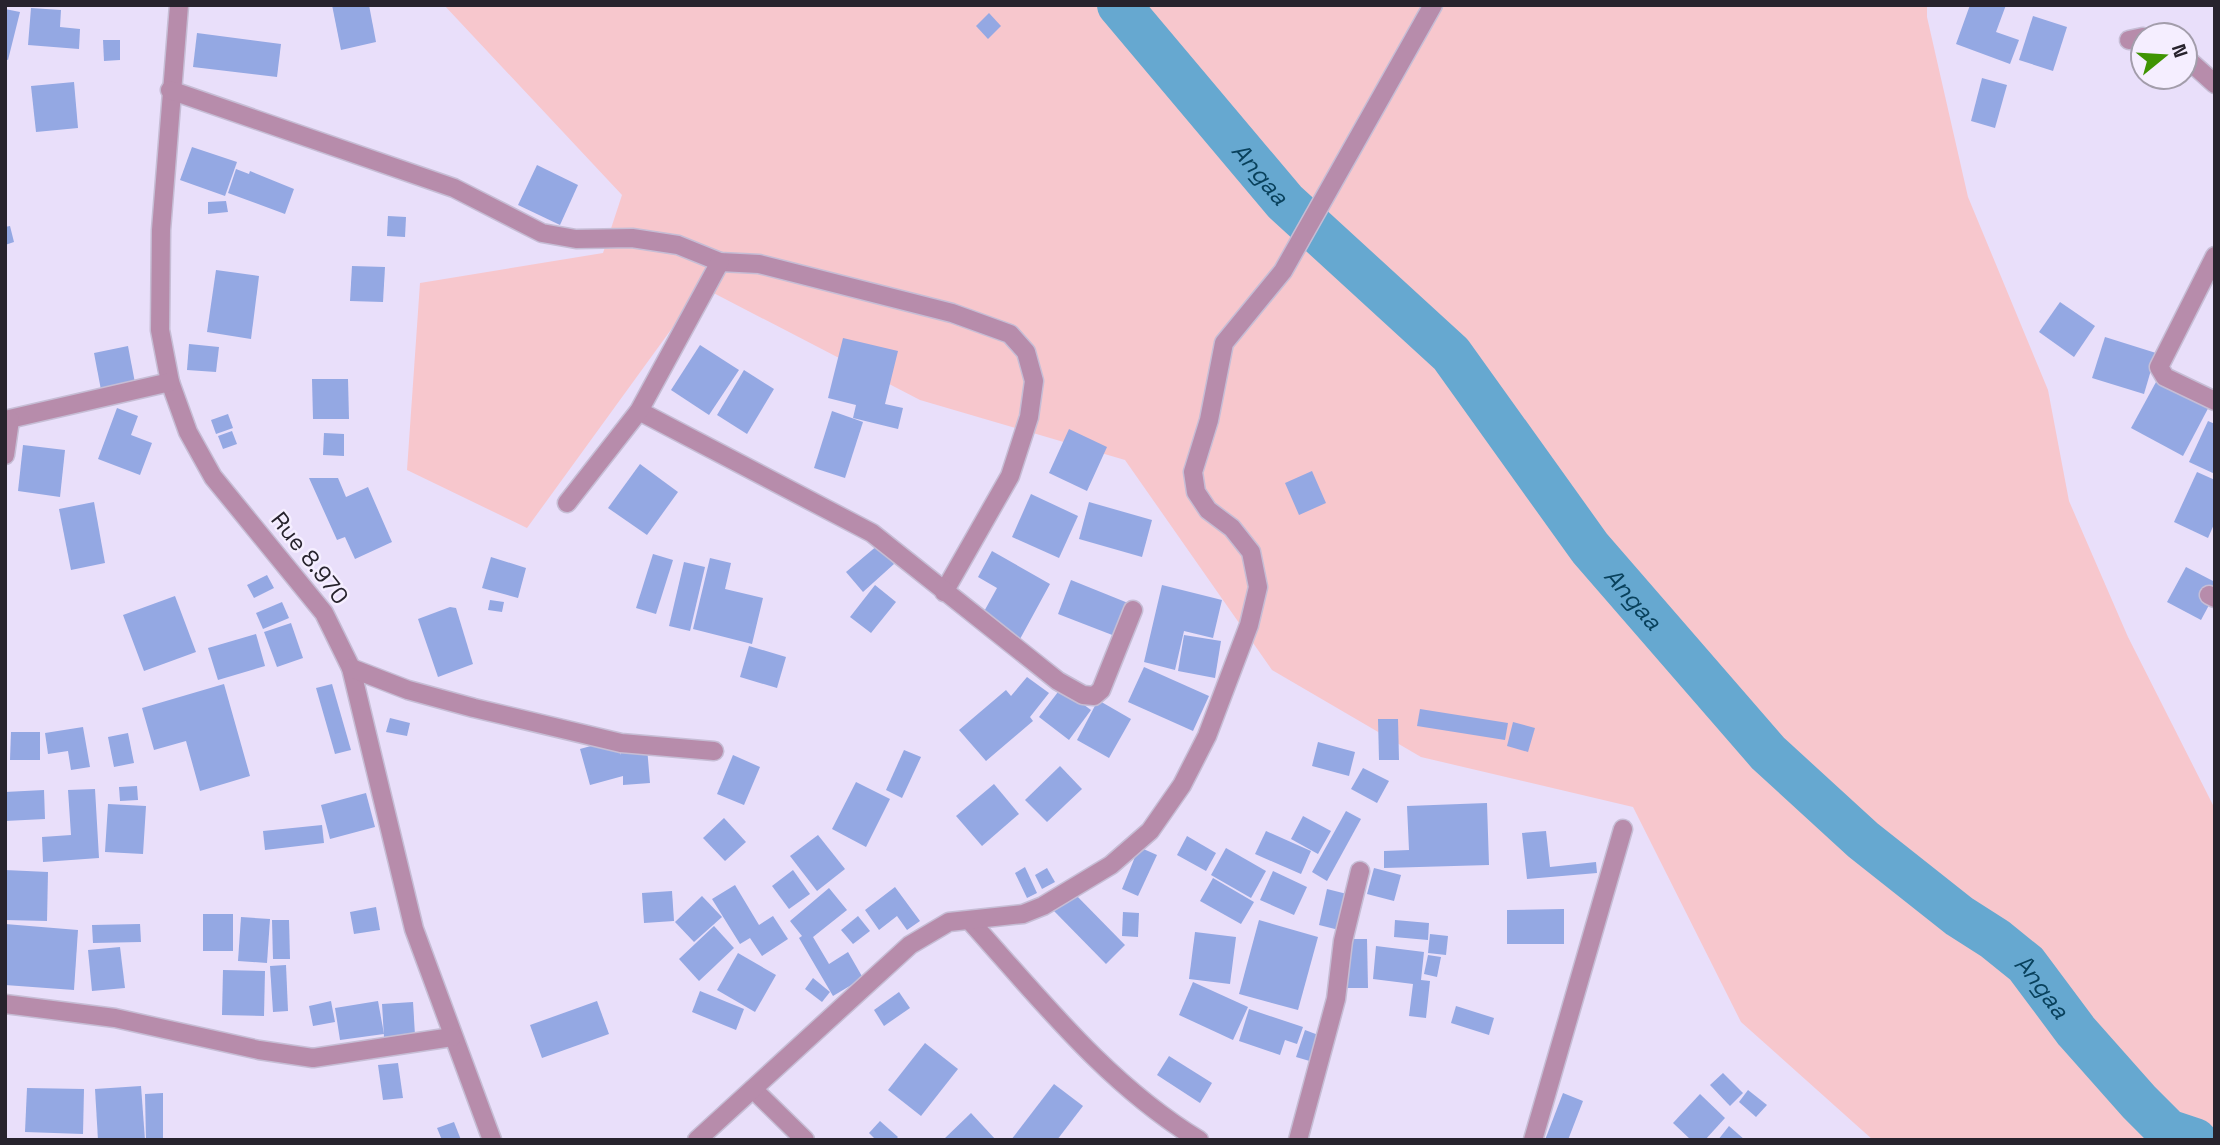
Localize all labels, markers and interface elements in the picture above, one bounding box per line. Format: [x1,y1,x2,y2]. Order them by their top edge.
north arrow [2129,21,2199,91]
text: N [2166,41,2194,61]
water label: Angaa [1225,135,1296,211]
street label: Rue 8.970 [264,506,356,610]
water label: Angaa [1598,561,1669,636]
water label: Angaa [2009,946,2077,1025]

